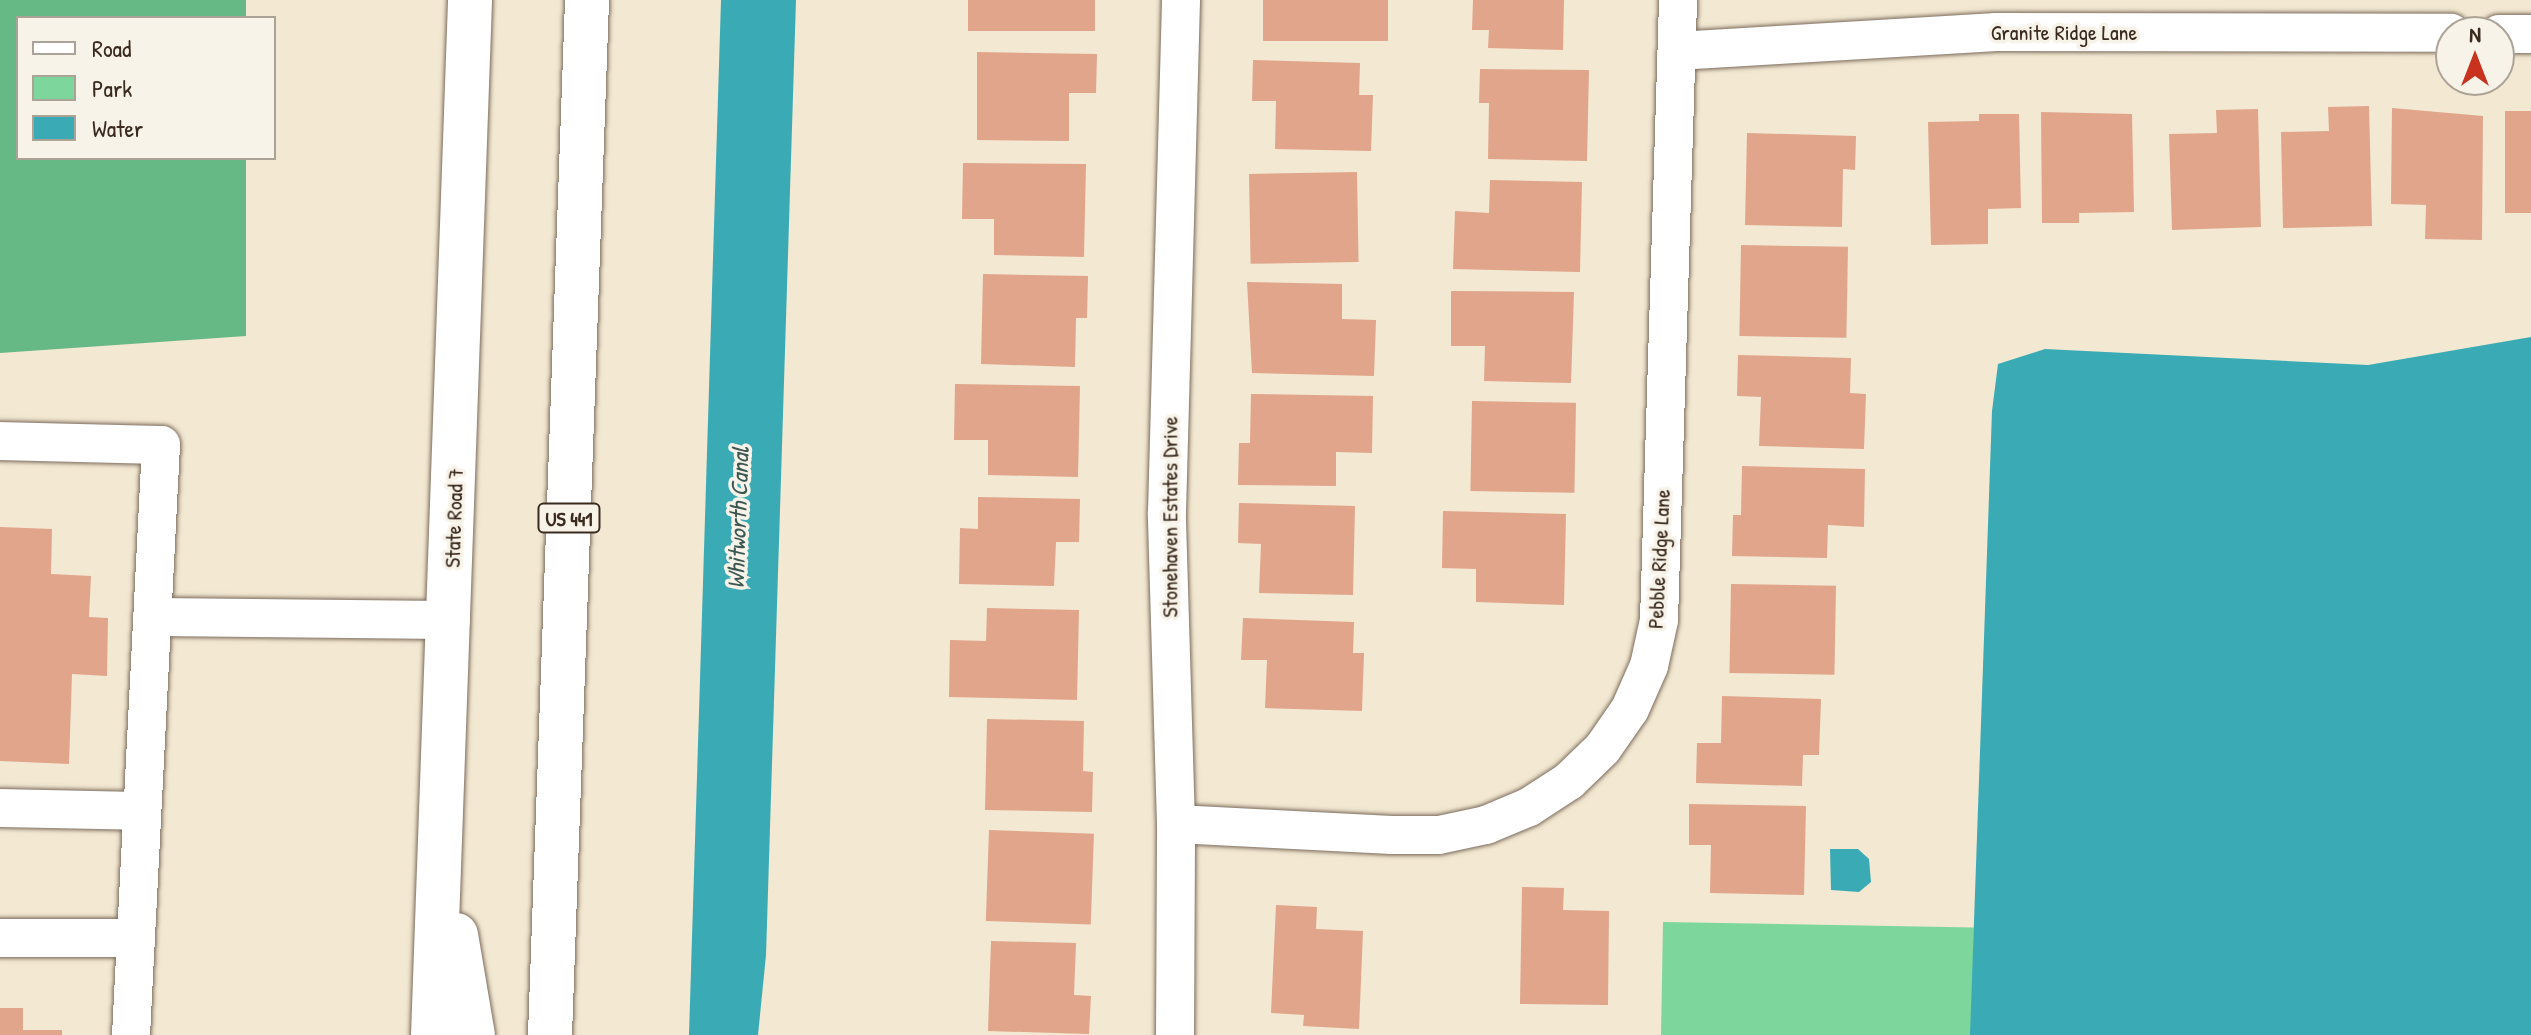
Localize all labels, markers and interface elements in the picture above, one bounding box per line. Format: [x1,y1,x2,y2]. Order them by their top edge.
legend [16,16,276,160]
north arrow [2435,16,2515,96]
text: N [2469,19,2481,49]
street label: Granite Ridge Lane [1991,20,2137,46]
text: Road [92,32,131,64]
text: Park [92,72,132,104]
text: Water [92,112,143,144]
street label: Stonehaven Estates Drive [1157,416,1183,618]
water label: Whitworth Canal [721,447,755,589]
street label: State Road 7 [439,468,469,568]
street label: Pebble Ridge Lane [1642,489,1676,629]
road number: US 441 [537,502,601,534]

